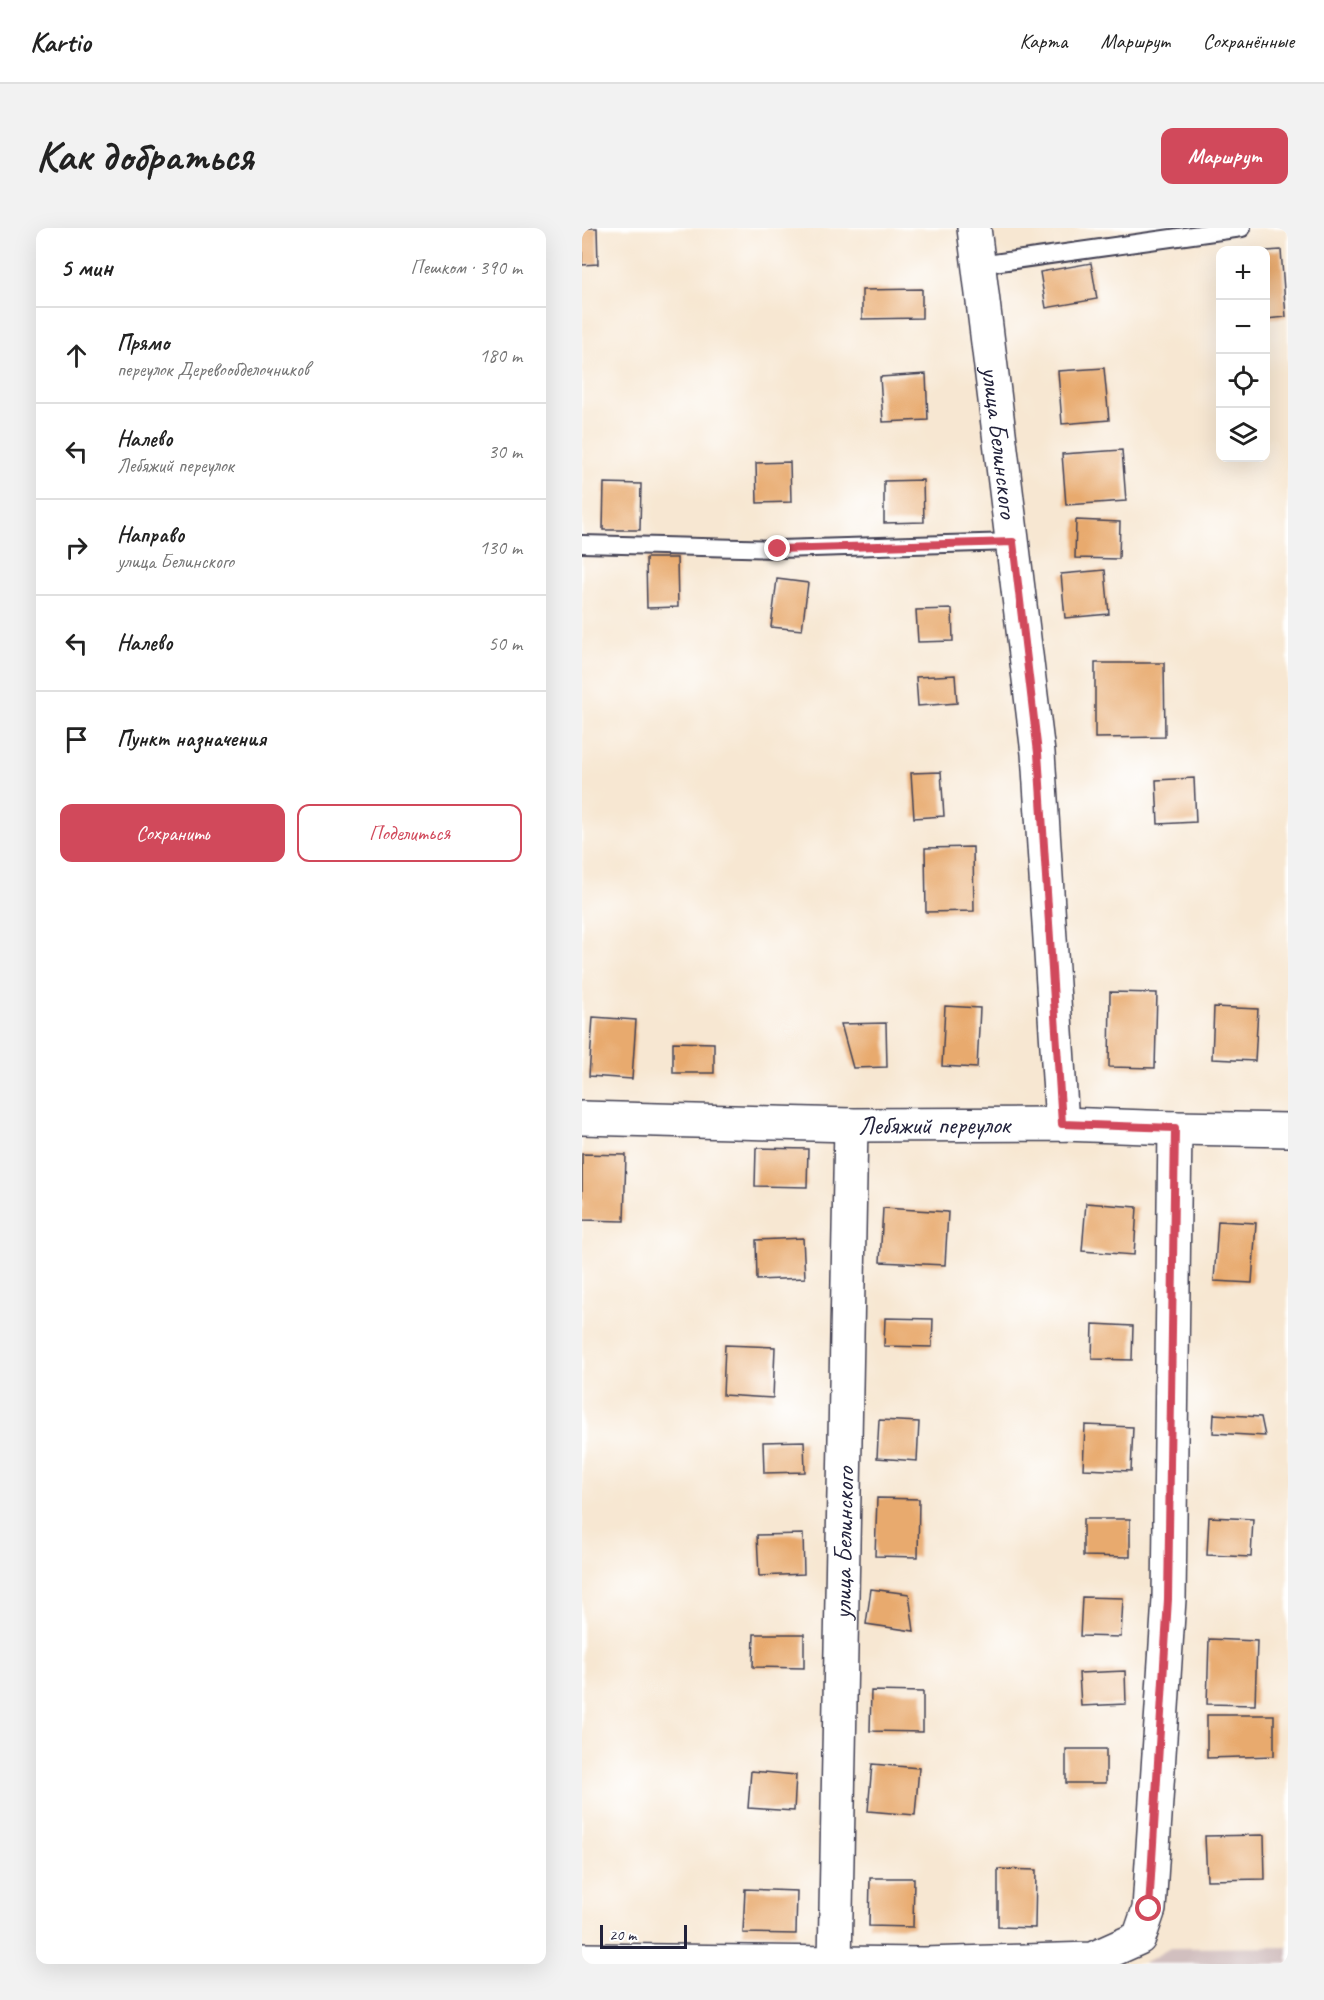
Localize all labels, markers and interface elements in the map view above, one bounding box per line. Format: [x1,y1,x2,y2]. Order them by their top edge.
text: Kartio [30,24,91,59]
text: Карта [1019,28,1068,54]
text: Маршрут [1101,28,1170,54]
text: Сохранённые [1203,28,1294,54]
button: Маршрут [1161,128,1288,184]
text: Как добраться [36,130,253,183]
map controls [1216,246,1270,462]
button: + [1216,246,1270,300]
text: 5 мин [60,251,112,284]
text: Пешком · 390 m [410,255,522,280]
button: − [1216,300,1270,354]
text: Прямо [117,329,169,357]
icon: ahead [60,339,93,372]
text: 180 m [479,343,522,368]
button: locate [1216,354,1270,408]
text: переулок Деревообделочников [117,357,309,382]
street label: улица Белинского [974,363,1026,522]
button: layers [1216,408,1270,462]
text: Налево [117,425,173,453]
icon: left [60,435,93,468]
text: 30 m [488,439,522,464]
text: Лебяжий переулок [117,453,234,478]
text: Направо [117,521,184,549]
icon: right [60,531,93,564]
text: 130 m [479,535,522,560]
route end [764,535,790,561]
text: улица Белинского [117,549,234,574]
icon: left [60,627,93,660]
text: Налево [117,629,173,657]
text: 50 m [488,631,522,656]
icon: arrive [60,723,93,756]
text: Пункт назначения [117,725,266,753]
button: Сохранить [60,804,285,862]
button: Поделиться [297,804,522,862]
street label: Лебяжий переулок [858,1108,1012,1141]
street label: улица Белинского [825,1465,861,1622]
route start [1135,1895,1161,1921]
scale bar [600,1922,687,1950]
text: 20 m [609,1925,636,1945]

